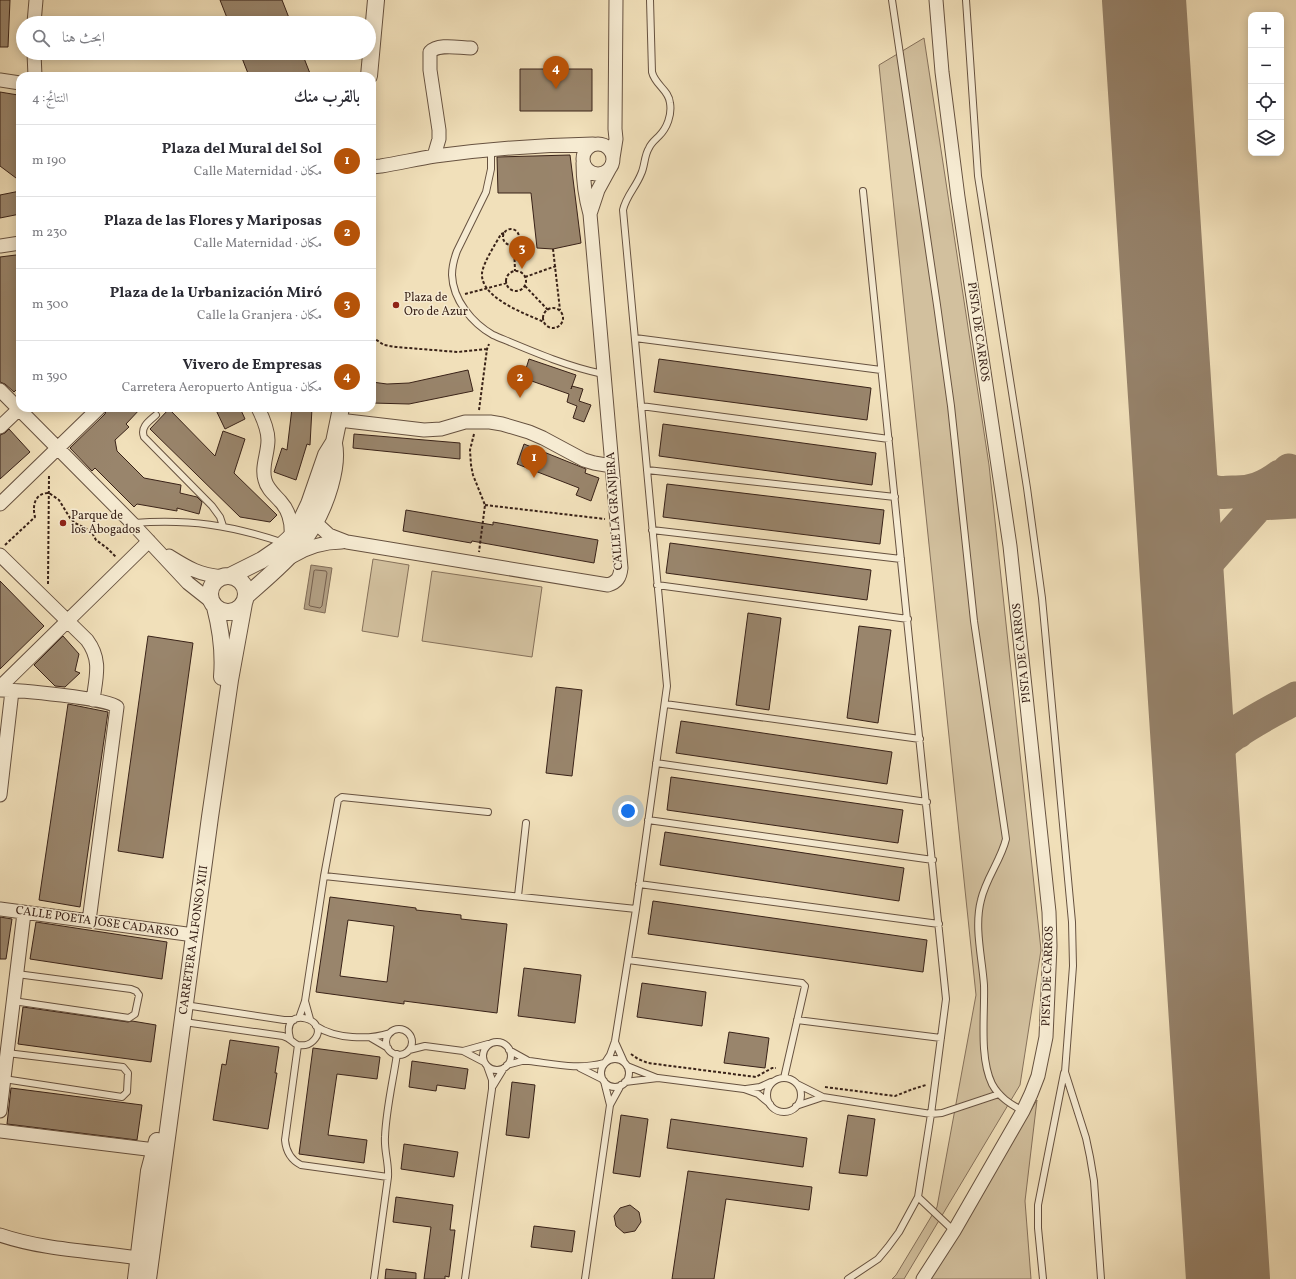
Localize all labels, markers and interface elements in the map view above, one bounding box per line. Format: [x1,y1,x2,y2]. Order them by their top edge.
map controls [1248,12,1284,156]
button: + [1248,12,1284,48]
search box [16,16,376,60]
icon: search [30,27,52,49]
text: ابحث هنا [62,28,105,49]
button: − [1248,48,1284,84]
pin: 4 [543,56,569,89]
button: locate [1248,84,1284,120]
text: بالقرب منك [294,86,360,109]
text: النتائج: 4 [32,90,68,108]
button: layers [1248,120,1284,156]
text: Plaza del Mural del Sol [162,139,322,160]
text: 190 m [32,152,66,170]
text: 1 [344,152,350,170]
text: مكان · Calle Maternidad [194,163,322,181]
text: Plaza de las Flores y Mariposas [104,211,322,232]
text: 230 m [32,224,67,242]
text: 2 [344,224,350,242]
text: مكان · Calle Maternidad [194,235,322,253]
pin: 3 [509,236,535,269]
street label: PISTA DE CARROS [963,281,993,383]
text: Plaza de la Urbanización Miró [110,283,322,304]
place label: Plaza de Oro de Azur [404,290,468,320]
text: 300 m [32,296,68,314]
text: 3 [344,296,350,314]
marker: Plaza de Oro de Azur [391,300,401,310]
text: مكان · Calle la Granjera [197,307,322,325]
text: Vivero de Empresas [183,355,322,376]
pin: 2 [507,365,533,398]
text: 390 m [32,368,67,386]
text: 4 [343,368,351,386]
text: مكان · Carretera Aeropuerto Antigua [122,379,322,397]
pin: 1 [521,445,547,478]
street label: CALLE LA GRANJERA [603,451,627,571]
place label: Parque de los Abogados [71,508,140,538]
marker: Parque de los Abogados [58,518,68,528]
street label: PISTA DE CARROS [1009,602,1035,704]
your location [618,801,638,821]
street label: CARRETERA ALFONSO XIII [176,864,212,1016]
street label: CALLE POETA JOSE CADARSO [14,903,180,941]
street label: PISTA DE CARROS [1038,925,1058,1027]

